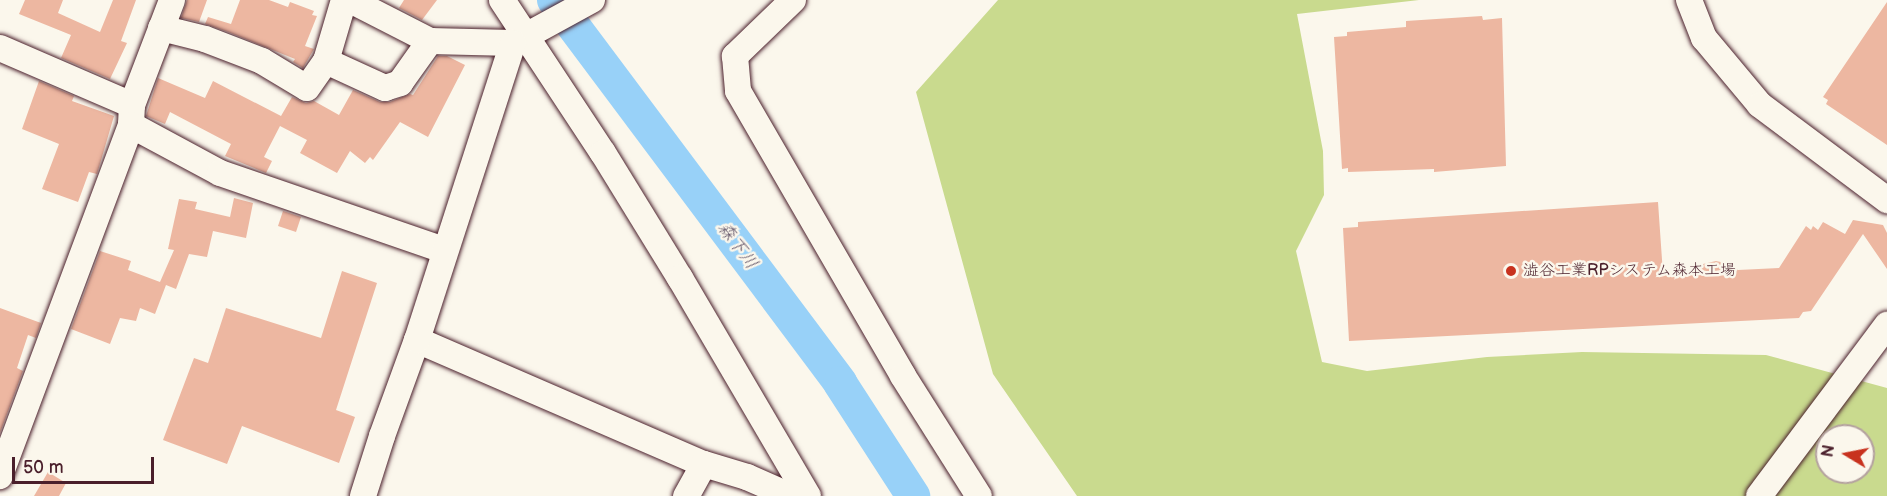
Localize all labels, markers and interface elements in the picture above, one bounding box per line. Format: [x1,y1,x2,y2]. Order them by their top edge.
water label: 森下川 [712,218,762,274]
place label: 澁谷工業RPシステム森本工場 [1523,261,1736,281]
marker: 澁谷工業RPシステム森本工場 [1504,264,1518,278]
north arrow [1815,424,1875,484]
text: N [1818,444,1839,459]
scale bar [15,445,158,483]
text: 50 m [23,457,64,478]

